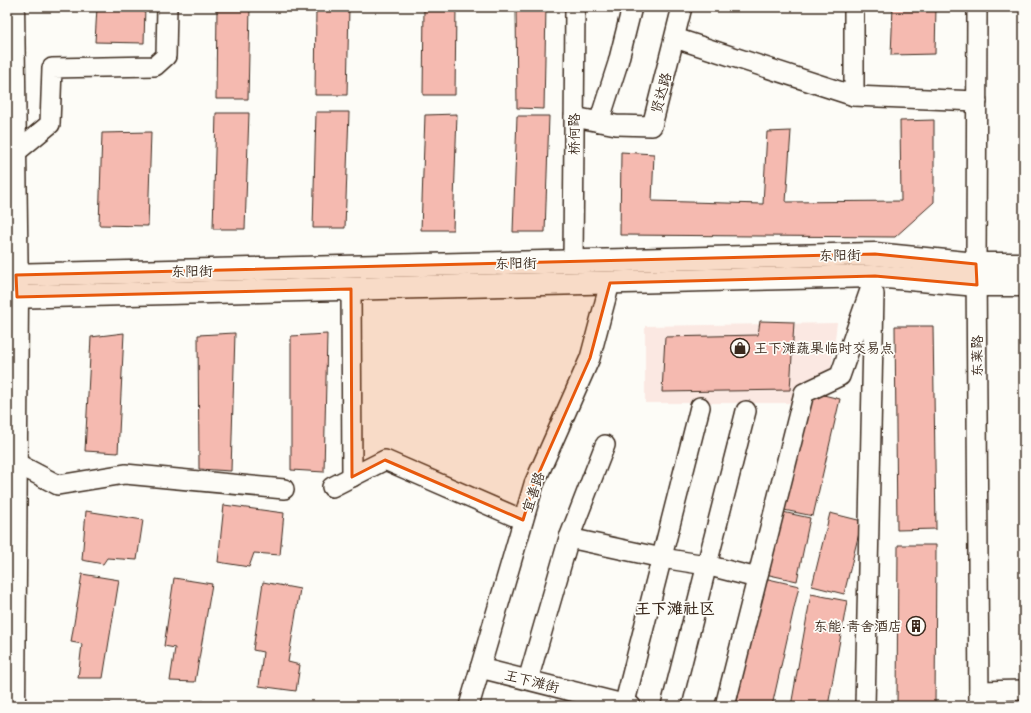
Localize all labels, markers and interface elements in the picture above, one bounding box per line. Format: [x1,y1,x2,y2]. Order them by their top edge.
street label: 贤达路 [649,71,677,116]
street label: 桥何路 [567,113,585,155]
street label: 东阳街 [819,248,861,266]
street label: 东阳街 [495,256,537,274]
street label: 东阳街 [171,264,213,282]
street label: 东莱路 [970,335,988,377]
shop icon: 王下滩蔬果临时交易点 [729,337,751,359]
place label: 王下滩蔬果临时交易点 [754,341,894,359]
street label: 宜善路 [520,470,550,515]
district label: 王下滩社区 [635,600,715,621]
building icon: 东能·青舍酒店 [905,615,927,637]
place label: 东能·青舍酒店 [814,619,902,637]
street label: 王下滩街 [502,667,561,698]

